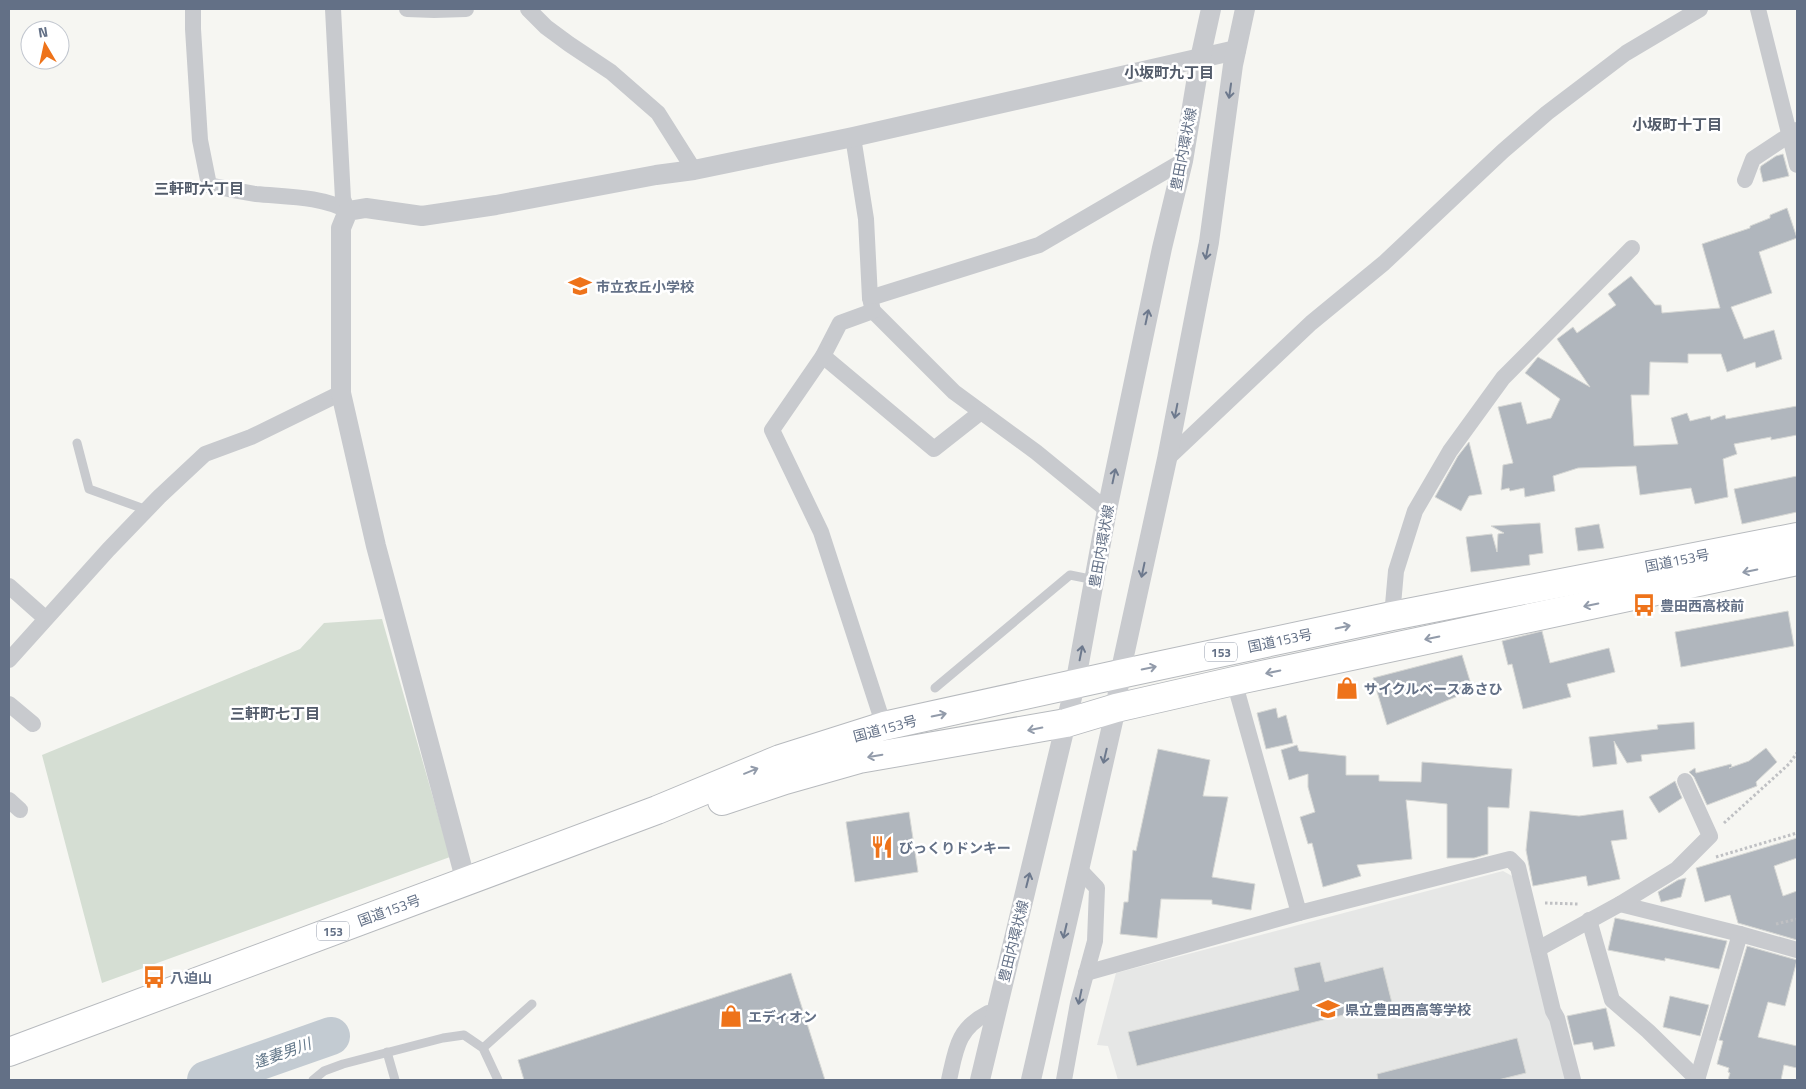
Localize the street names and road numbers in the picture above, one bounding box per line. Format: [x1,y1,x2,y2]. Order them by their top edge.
street label: 豊田内環状線 [1165,106,1201,192]
street label: 豊田内環状線 [1083,503,1119,589]
street label: 国道153号 [1643,543,1711,577]
street label: 国道153号 [1246,623,1314,657]
road number: 153 [1205,642,1237,662]
street label: 国道153号 [851,709,919,747]
street label: 国道153号 [355,889,423,931]
street label: 豊田内環状線 [993,898,1033,984]
road number: 153 [317,921,349,940]

